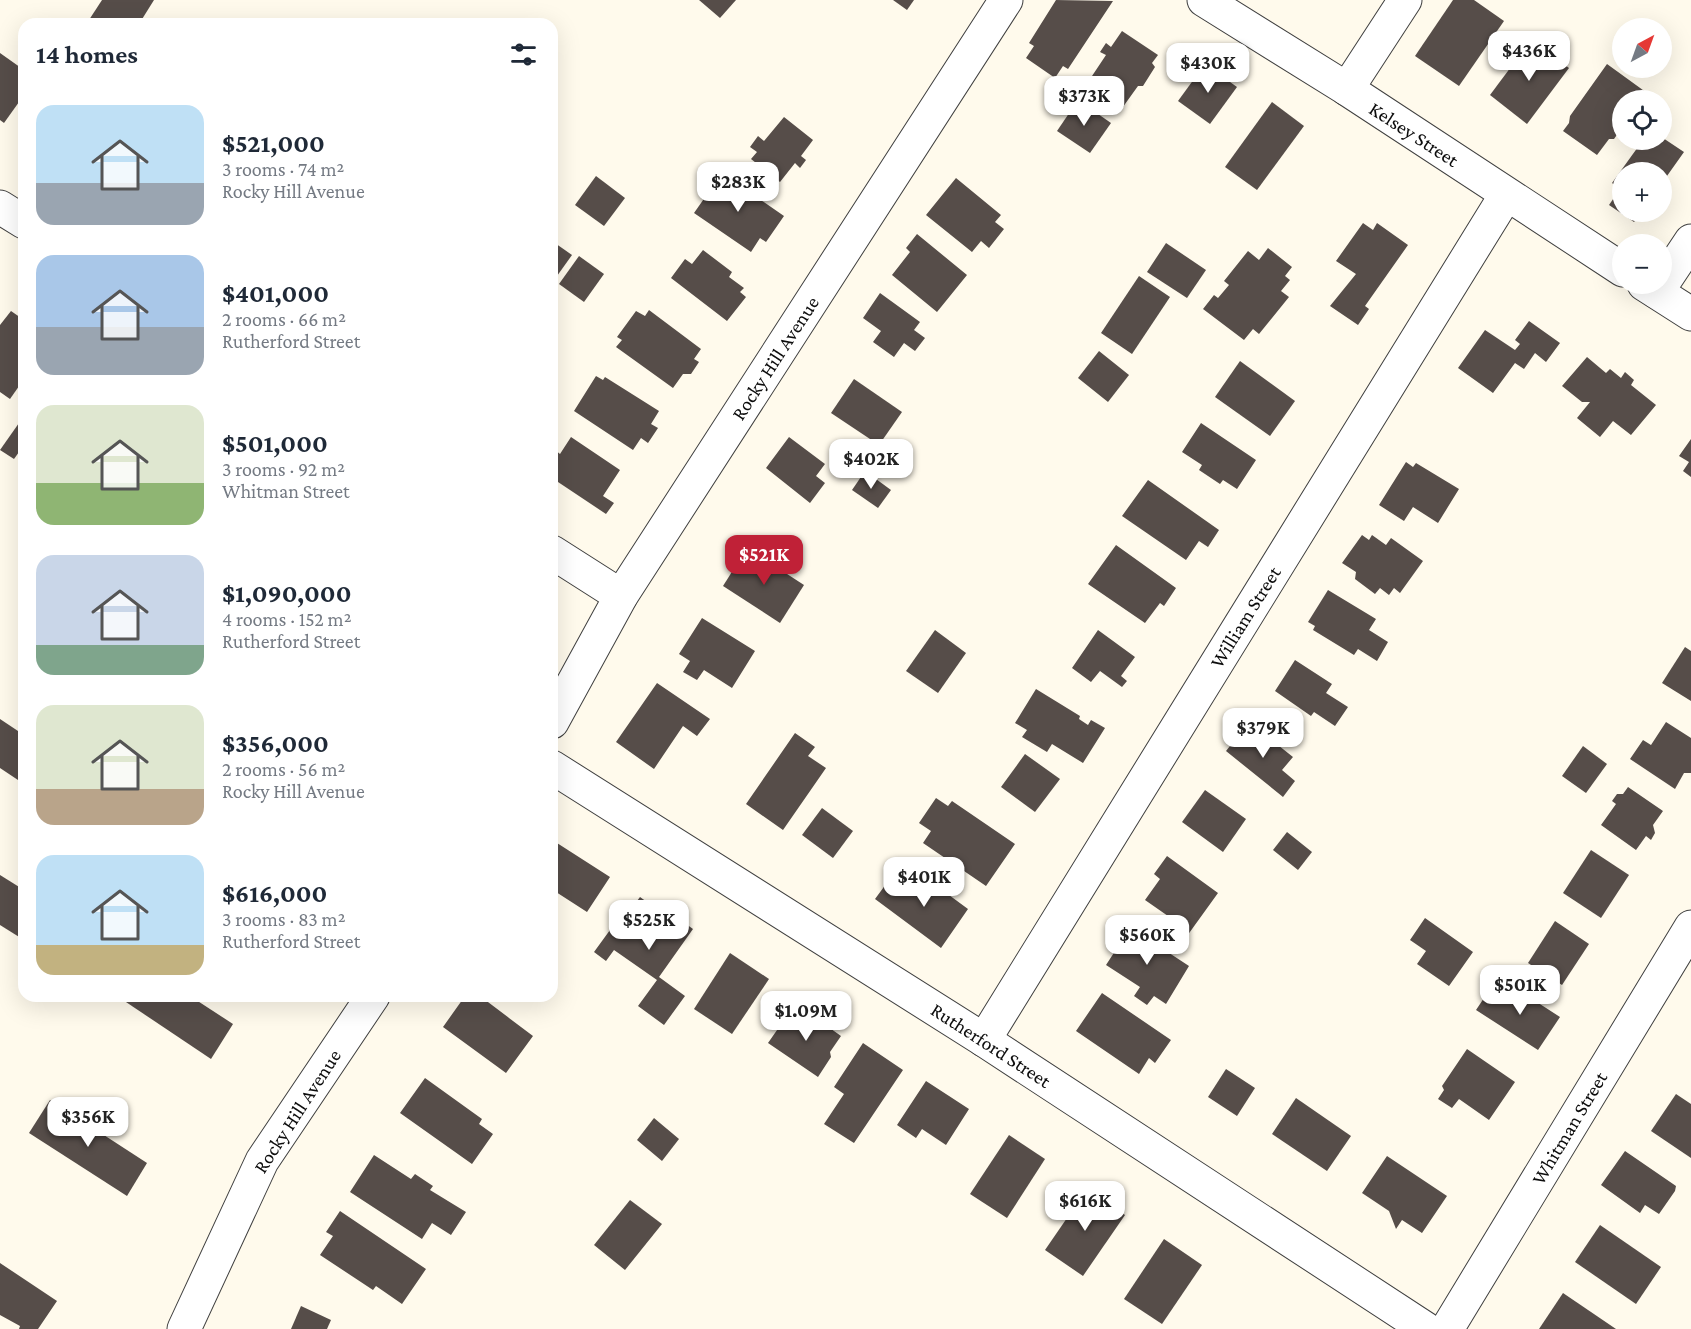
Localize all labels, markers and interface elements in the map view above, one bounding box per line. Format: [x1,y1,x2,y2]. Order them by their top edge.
north arrow [1612,18,1672,78]
map controls [1612,18,1672,294]
pin: $436K [1487,31,1571,82]
icon: filters [507,38,540,71]
text: $436K [1502,39,1556,61]
text: 14 homes [36,40,138,69]
pin: $430K [1166,43,1250,94]
text: $430K [1180,51,1236,73]
pin: $373K [1042,76,1126,127]
text: $373K [1058,84,1110,106]
button: locate [1612,90,1672,150]
street label: Kelsey Street [1365,97,1463,172]
icon: home [84,129,156,201]
text: $521,000 [222,129,325,158]
text: 3 rooms · 74 m² [222,158,344,180]
pin: $283K [696,162,780,213]
button: + [1612,162,1672,222]
text: $283K [711,170,765,192]
text: Rocky Hill Avenue [222,180,365,202]
button: − [1612,234,1672,294]
icon: home [84,279,156,351]
text: $401,000 [222,279,329,308]
street label: Rocky Hill Avenue [727,292,824,424]
text: 2 rooms · 66 m² [222,308,346,330]
text: Rutherford Street [222,330,360,352]
icon: home [84,429,156,501]
text: $501,000 [222,429,328,458]
pin: $402K [829,439,913,490]
text: $402K [843,447,899,469]
text: 3 rooms · 92 m² [222,458,345,480]
text: Whitman Street [222,480,350,502]
pin: $521K [722,535,806,586]
text: $521K [739,543,789,565]
street label: William Street [1205,562,1285,672]
icon: home [84,579,156,651]
text: $1,090,000 [222,579,351,608]
text: 4 rooms · 152 m² [222,608,351,630]
text: Rutherford Street [222,630,360,652]
pin: $379K [1221,708,1305,759]
text: $379K [1237,716,1289,738]
icon: home [84,729,156,801]
text: $356,000 [222,729,329,758]
text: 2 rooms · 56 m² [222,758,345,780]
text: Rocky Hill Avenue [222,780,365,802]
pin: $401K [882,857,966,908]
text: $401K [897,865,951,887]
icon: home [84,879,156,951]
text: $616,000 [222,879,327,908]
pin: $525K [607,900,691,951]
text: 3 rooms · 83 m² [222,908,345,930]
text: $525K [623,908,675,930]
pin: $560K [1105,915,1189,966]
text: $560K [1119,923,1175,945]
text: Rutherford Street [222,930,360,952]
pin: $501K [1478,965,1562,1016]
text: $501K [1494,973,1546,995]
pin: $1.09M [757,991,855,1042]
street label: Rutherford Street [927,998,1055,1092]
text: $1.09M [774,999,838,1021]
street label: Rocky Hill Avenue [249,1045,346,1177]
street label: Whitman Street [1527,1067,1611,1188]
pin: $356K [46,1097,130,1148]
text: $356K [61,1105,115,1127]
pin: $616K [1043,1181,1127,1232]
text: $616K [1059,1189,1111,1211]

